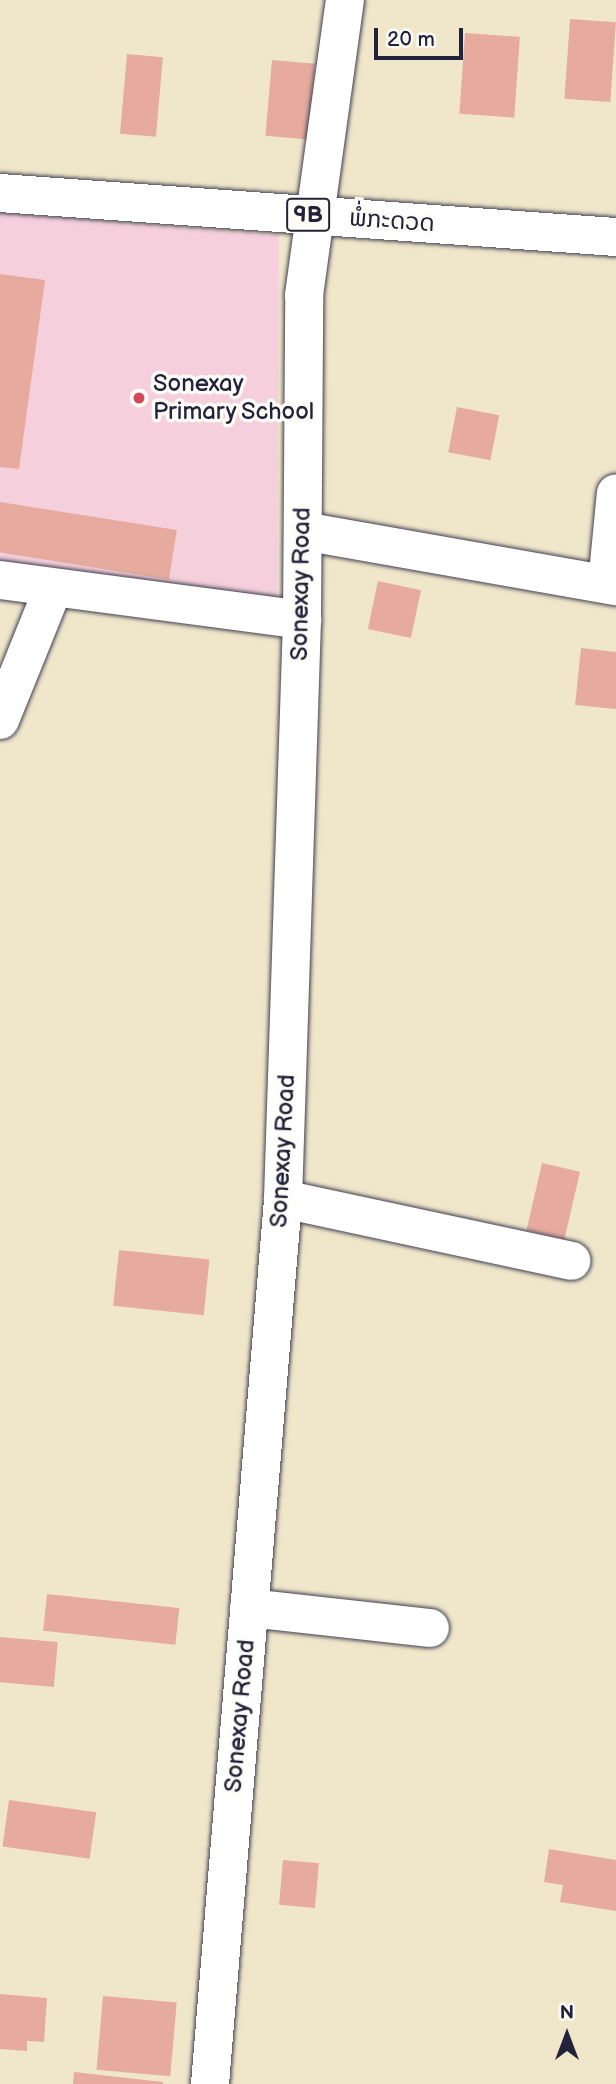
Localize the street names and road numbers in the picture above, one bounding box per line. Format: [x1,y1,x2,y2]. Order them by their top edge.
road number: 9B [285,196,331,234]
street label: ພໍ່ກະດວດ [348,204,436,238]
street label: Sonexay Road [285,506,317,662]
street label: Sonexay Road [265,1073,301,1229]
street label: Sonexay Road [219,1638,261,1794]

